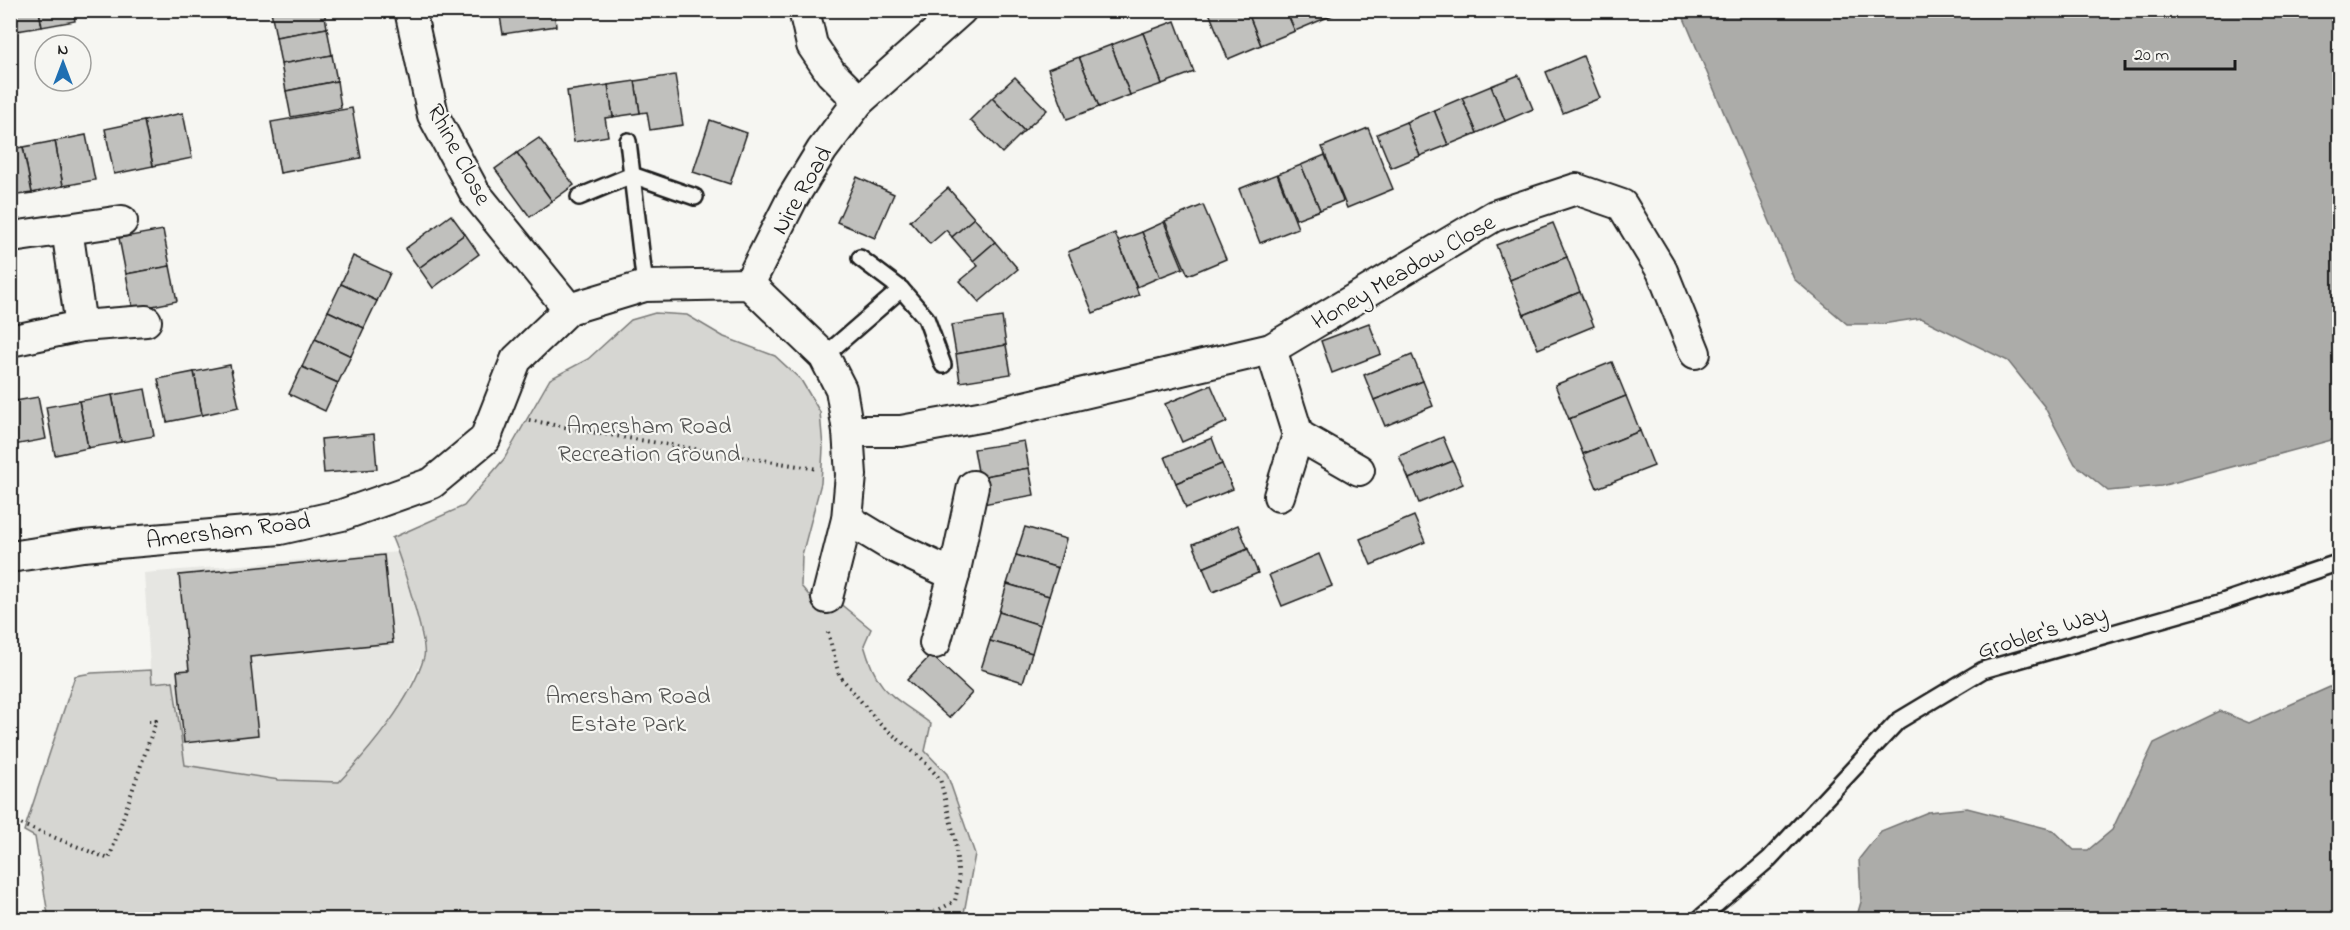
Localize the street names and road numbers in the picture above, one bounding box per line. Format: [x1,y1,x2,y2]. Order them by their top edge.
street label: Rhine Close [416,98,499,212]
street label: Nire Road [764,140,843,242]
street label: Honey Meadow Close [1306,206,1503,341]
street label: Amersham Road [144,505,313,560]
street label: Grobler's Way [1974,597,2112,671]

